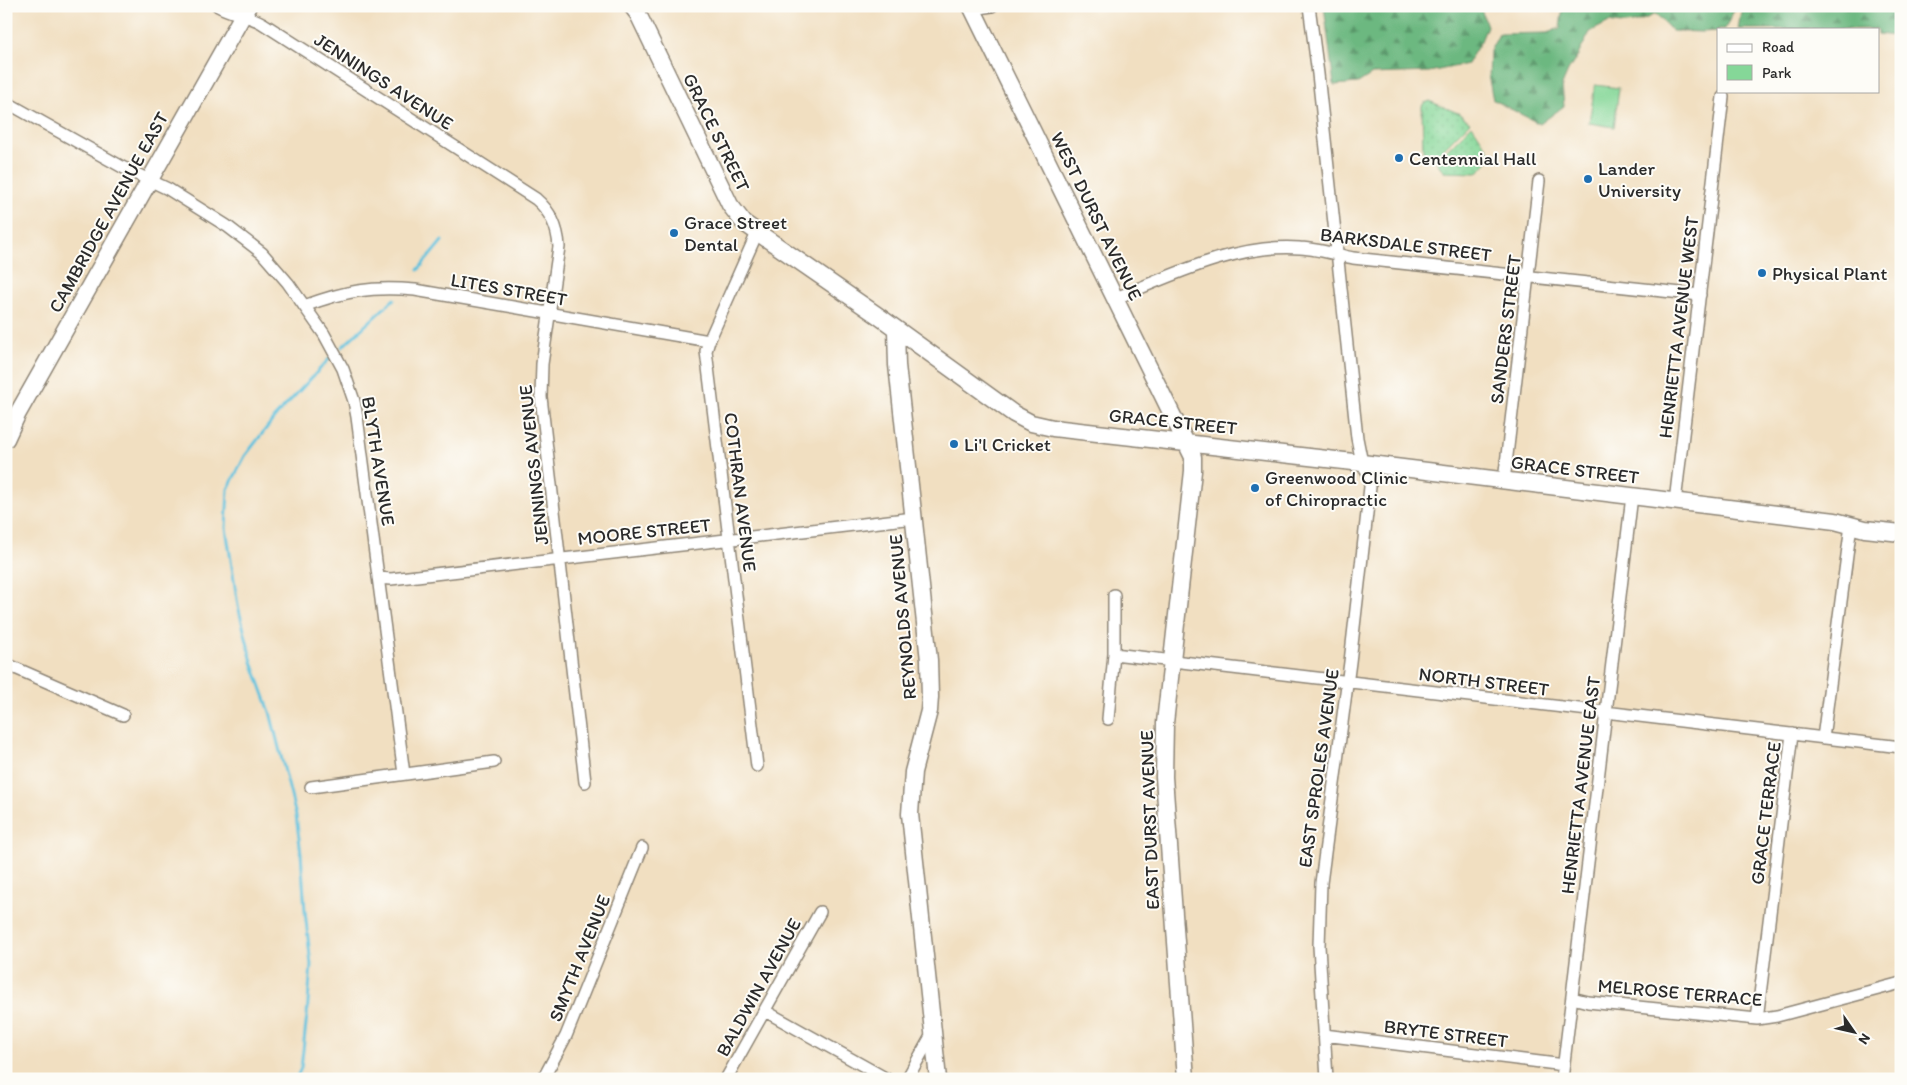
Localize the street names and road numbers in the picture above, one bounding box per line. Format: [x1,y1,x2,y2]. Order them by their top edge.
street label: JENNINGS AVENUE [310,28,458,135]
street label: GRACE STREET [678,69,755,195]
street label: CAMBRIDGE AVENUE EAST [44,107,173,317]
street label: WEST DURST AVENUE [1046,128,1147,304]
street label: HENRIETTA AVENUE WEST [1653,214,1704,439]
street label: BARKSDALE STREET [1319,223,1493,266]
street label: SANDERS STREET [1485,253,1526,405]
street label: LITES STREET [449,268,569,311]
street label: JENNINGS AVENUE [514,384,553,546]
street label: BLYTH AVENUE [357,395,400,527]
street label: GRACE STREET [1108,403,1239,440]
street label: COTHRAN AVENUE [719,411,762,573]
street label: GRACE STREET [1510,450,1641,489]
street label: MOORE STREET [576,513,712,550]
street label: REYNOLDS AVENUE [884,533,921,700]
street label: NORTH STREET [1417,662,1551,701]
street label: EAST SPROLES AVENUE [1293,667,1344,869]
street label: HENRIETTA AVENUE EAST [1556,674,1605,895]
street label: EAST DURST AVENUE [1135,730,1164,910]
street label: GRACE TERRACE [1745,740,1786,886]
street label: SMYTH AVENUE [544,891,615,1025]
street label: BALDWIN AVENUE [711,914,806,1060]
street label: MELROSE TERRACE [1597,974,1763,1011]
street label: BRYTE STREET [1383,1014,1510,1053]

